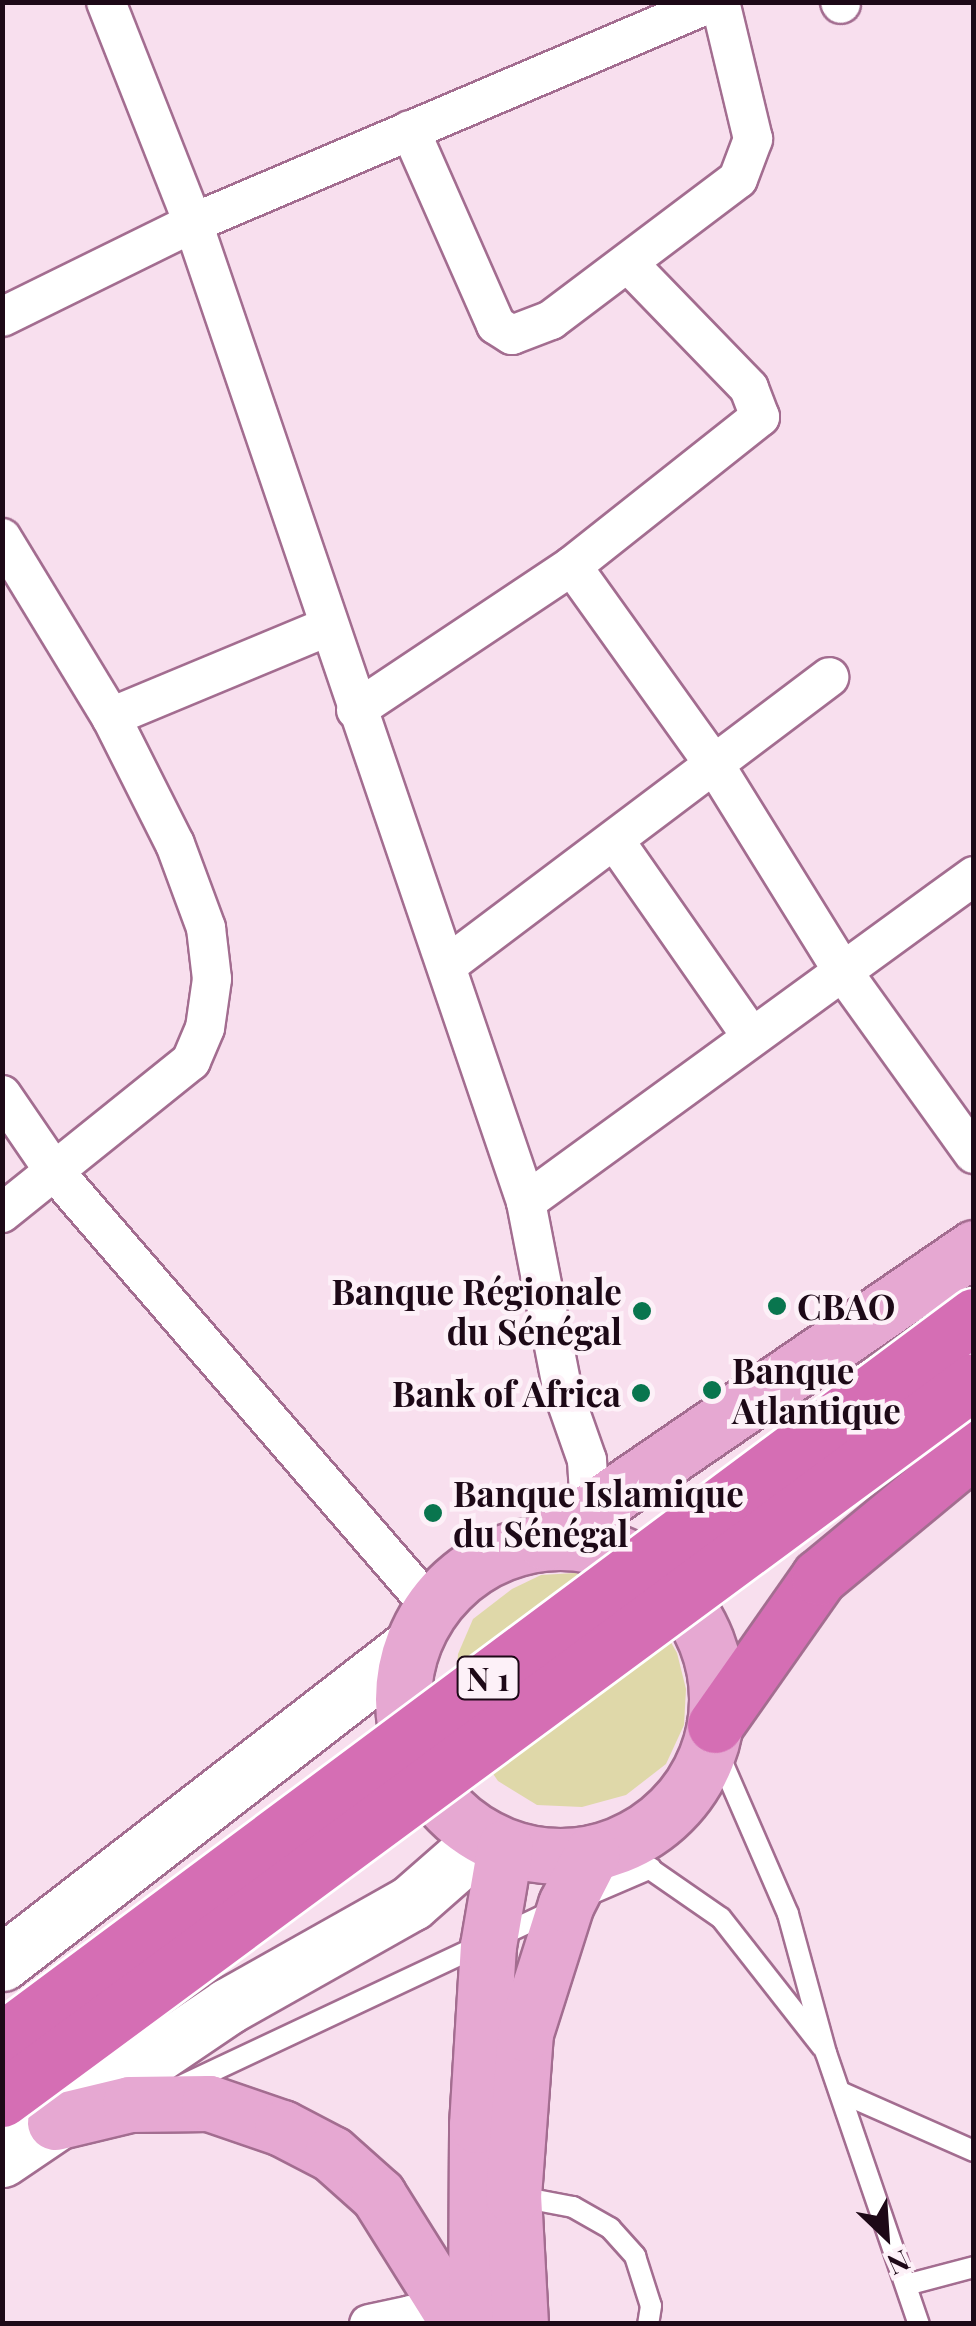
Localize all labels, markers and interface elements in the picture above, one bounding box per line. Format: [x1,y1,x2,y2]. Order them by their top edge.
place label: Banque Régionale du Sénégal [332,1270,622,1352]
place label: CBAO [797,1285,895,1327]
marker: CBAO [766,1295,788,1317]
marker: Banque Régionale du Sénégal [631,1300,653,1322]
place label: Banque Atlantique [732,1349,901,1431]
place label: Bank of Africa [390,1372,621,1414]
marker: Banque Atlantique [701,1379,723,1401]
marker: Bank of Africa [630,1382,652,1404]
place label: Banque Islamique du Sénégal [453,1472,744,1554]
marker: Banque Islamique du Sénégal [422,1502,444,1524]
road number: N 1 [456,1651,520,1705]
north arrow [836,2186,936,2286]
text: N [882,2243,916,2285]

